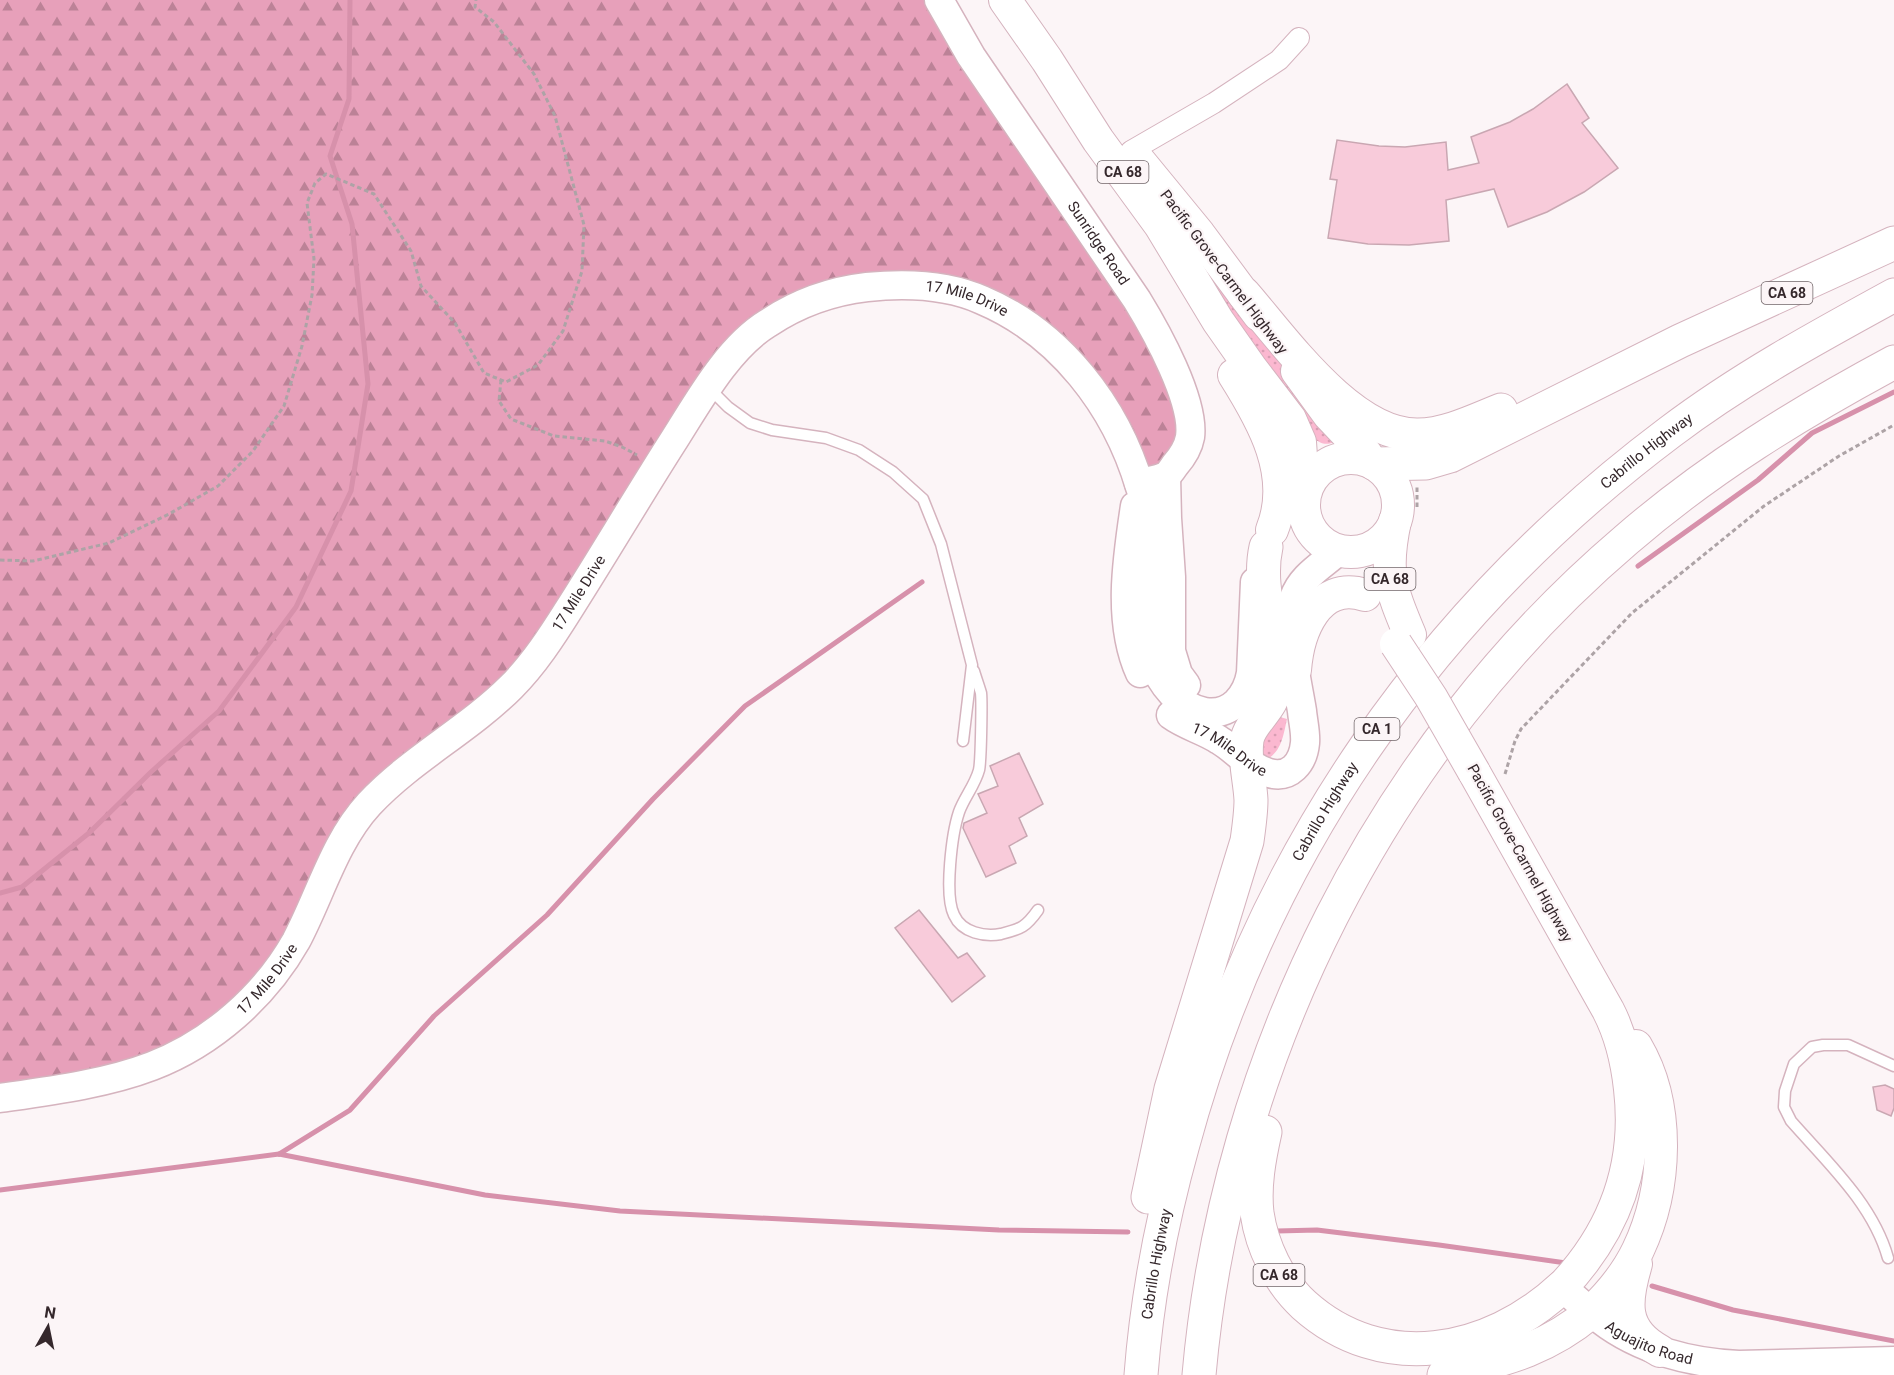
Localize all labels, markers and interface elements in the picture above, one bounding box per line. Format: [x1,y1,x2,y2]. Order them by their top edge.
road number: CA 68 [1098,161,1148,183]
street label: Pacific Grove-Carmel Highway [1156,186,1292,358]
street label: Sunridge Road [1064,198,1133,289]
street label: 17 Mile Drive [925,277,1012,320]
road number: CA 68 [1762,282,1812,304]
street label: Cabrillo Highway [1597,409,1696,493]
street label: 17 Mile Drive [548,552,609,635]
road number: CA 68 [1364,568,1416,590]
road number: CA 1 [1354,718,1400,740]
street label: 17 Mile Drive [1189,719,1270,780]
street label: Cabrillo Highway [1289,759,1362,864]
street label: Pacific Grove-Carmel Highway [1463,761,1577,945]
street label: 17 Mile Drive [233,940,301,1018]
street label: Cabrillo Highway [1138,1207,1175,1321]
road number: CA 68 [1254,1264,1304,1286]
north arrow [18,1297,78,1357]
text: N [43,1302,57,1323]
street label: Aguajito Road [1602,1317,1695,1368]

